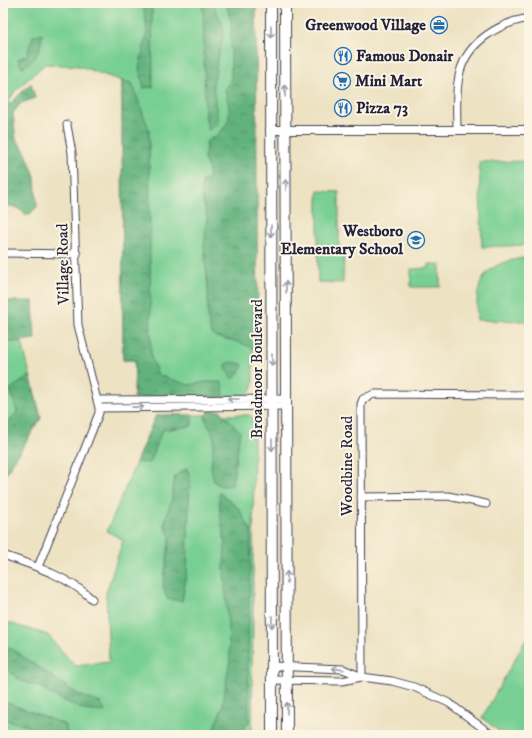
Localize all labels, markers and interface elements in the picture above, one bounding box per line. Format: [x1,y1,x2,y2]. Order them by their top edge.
place label: Greenwood Village [305,15,426,35]
office icon: Greenwood Village [429,15,449,35]
one-way arrow [267,25,275,38]
restaurant icon: Famous Donair [333,46,353,66]
place label: Famous Donair [356,46,454,66]
supermarket icon: Mini Mart [332,71,352,91]
place label: Mini Mart [355,71,423,91]
one-way arrow [281,85,289,98]
restaurant icon: Pizza 73 [333,98,353,118]
place label: Pizza 73 [356,98,408,118]
one-way arrow [282,179,290,192]
place label: Westboro Elementary School [281,221,404,259]
street label: Village Road [52,223,74,306]
one-way arrow [267,224,275,237]
school or university icon: Westboro Elementary School [406,230,426,250]
one-way arrow [282,281,290,294]
street label: Broadmoor Boulevard [247,299,267,439]
one-way arrow [268,353,276,366]
one-way arrow [227,395,240,403]
one-way arrow [131,403,144,411]
street label: Woodbine Road [337,416,357,517]
one-way arrow [268,438,276,451]
one-way arrow [283,571,291,584]
one-way arrow [268,615,276,628]
one-way arrow [332,666,345,673]
one-way arrow [283,702,291,715]

